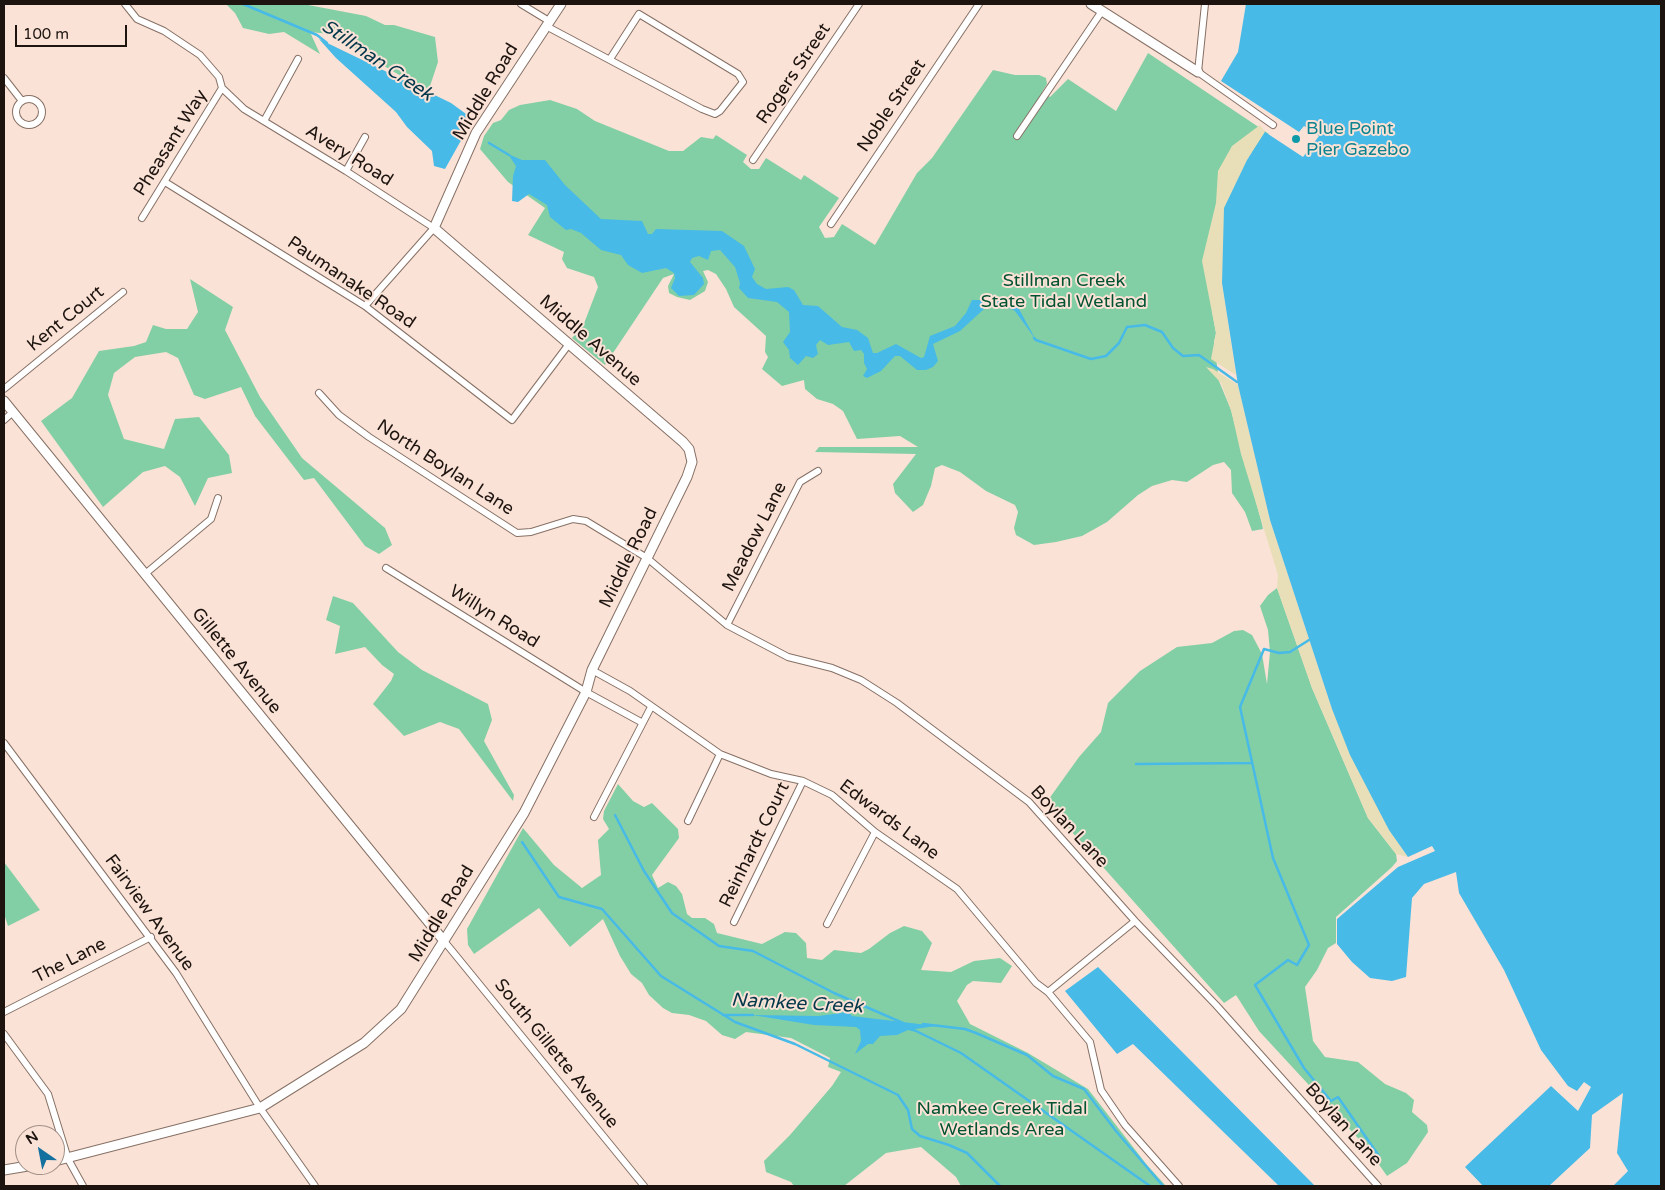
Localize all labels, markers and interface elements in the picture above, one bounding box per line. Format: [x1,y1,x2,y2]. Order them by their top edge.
scale bar [18,15,130,47]
water label: Stillman Creek [317,15,437,107]
street label: Rogers Street [752,19,836,129]
text: 100 m [23,25,69,43]
street label: Middle Road [449,40,523,144]
street label: Noble Street [853,55,931,157]
street label: Pheasant Way [130,86,212,200]
place label: Blue Point Pier Gazebo [1306,118,1409,160]
street label: Avery Road [301,121,397,191]
marker: Blue Point Pier Gazebo [1290,133,1302,145]
street label: Paumanake Road [283,232,419,334]
park label: Stillman Creek State Tidal Wetland [981,270,1147,312]
street label: Kent Court [23,282,109,356]
street label: Middle Avenue [535,291,645,391]
street label: North Boylan Lane [372,416,518,520]
street label: Meadow Lane [718,479,792,595]
street label: Middle Road [595,504,663,612]
street label: Willyn Road [445,581,543,653]
street label: Gillette Avenue [187,604,285,718]
street label: Edwards Lane [835,775,943,865]
street label: Reinhardt Court [715,779,795,911]
street label: Boylan Lane [1025,781,1113,873]
street label: Fairview Avenue [100,851,198,975]
street label: Middle Road [405,862,479,966]
street label: The Lane [30,934,110,988]
street label: South Gillette Avenue [489,975,623,1133]
water label: Namkee Creek [731,989,863,1019]
street label: Boylan Lane [1300,1079,1386,1171]
park label: Namkee Creek Tidal Wetlands Area [917,1098,1087,1140]
north arrow [15,1125,65,1175]
text: N [23,1128,41,1148]

